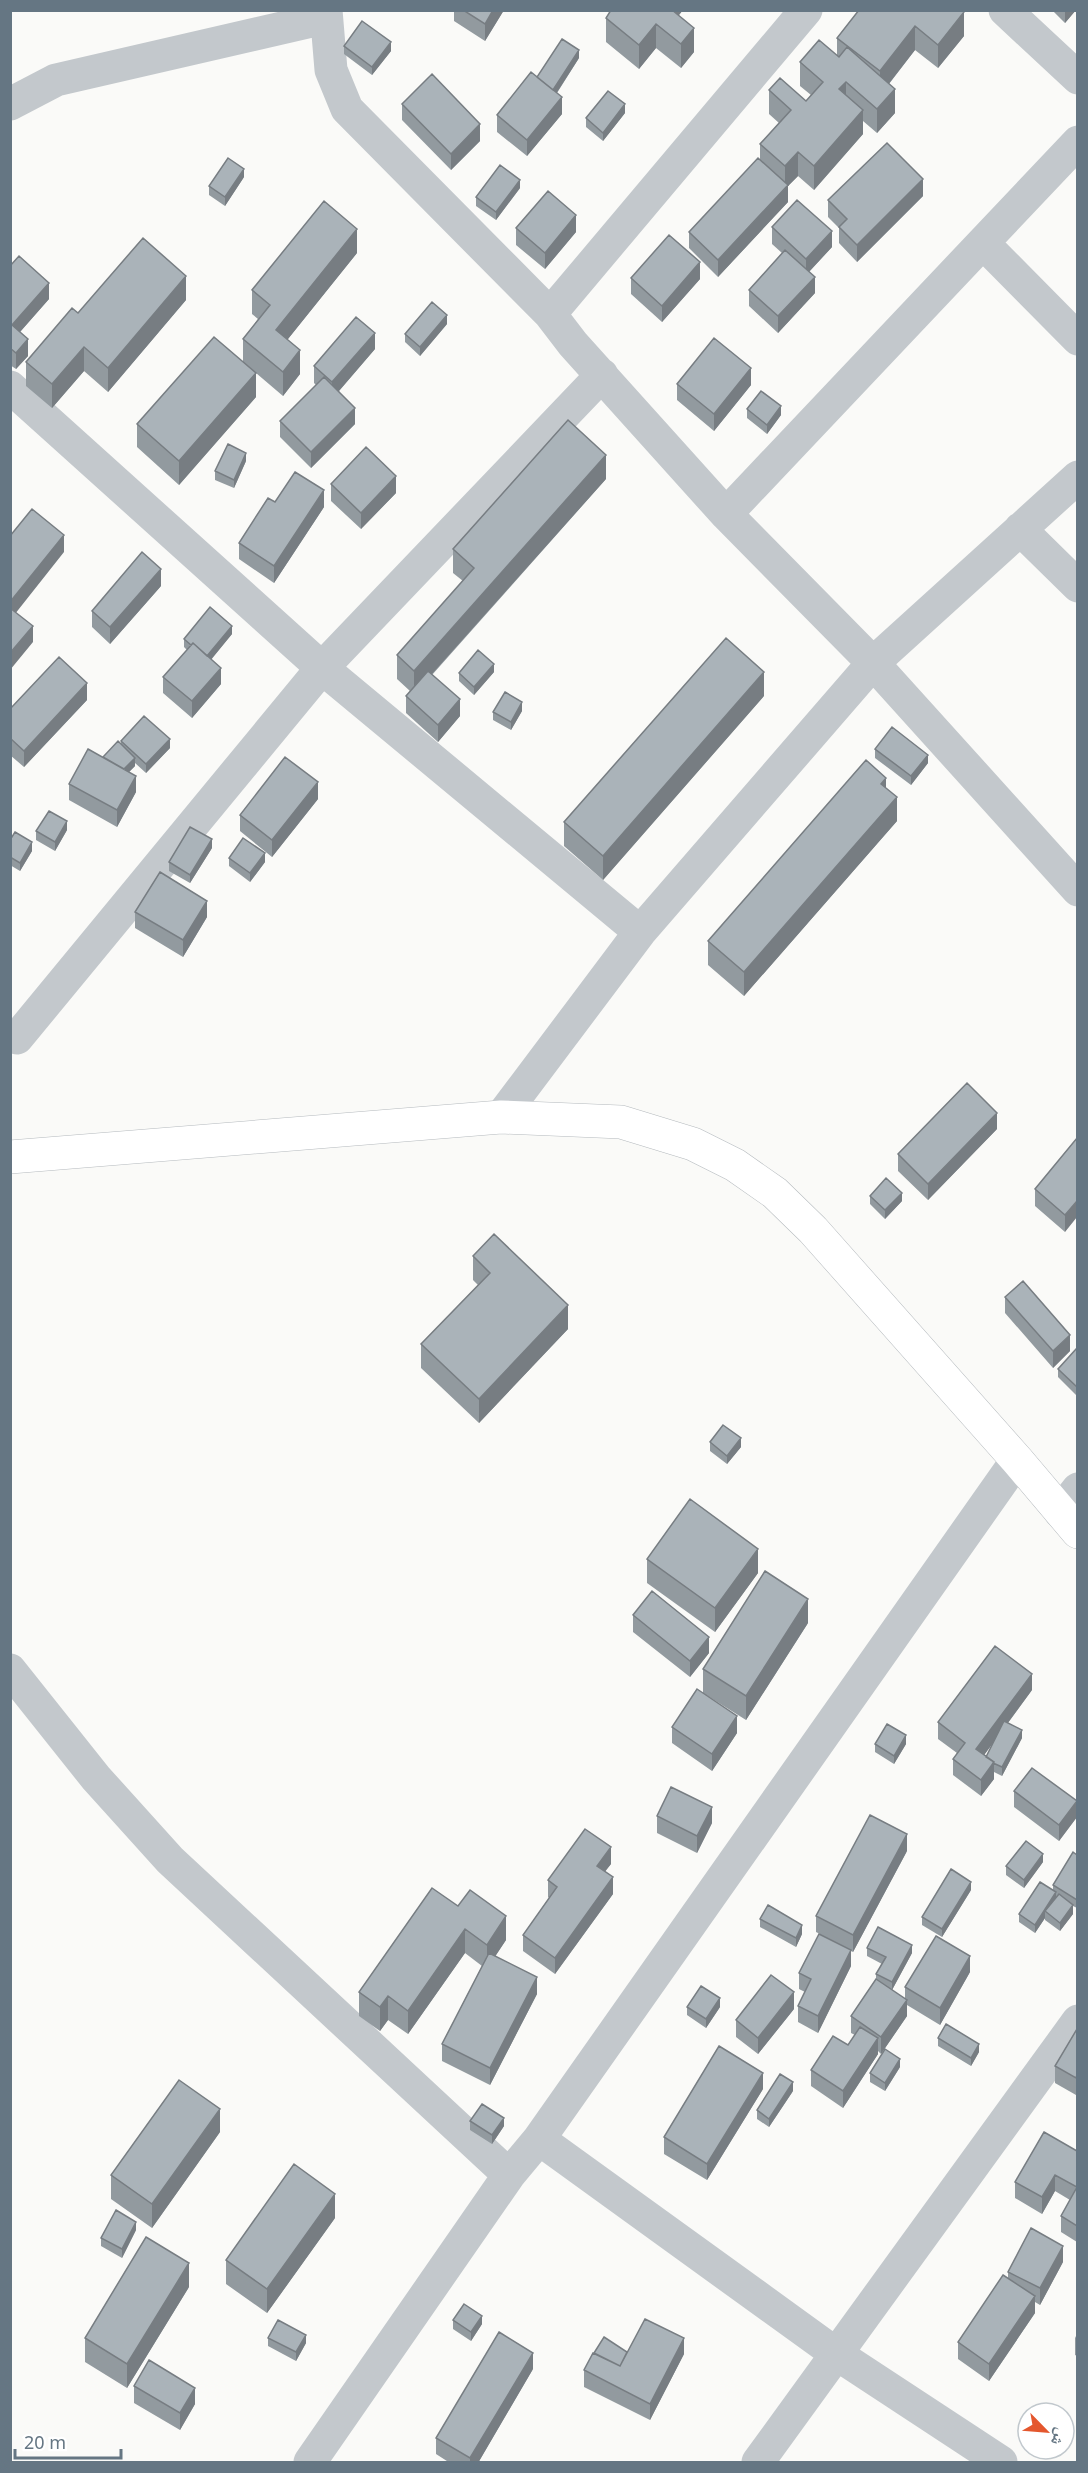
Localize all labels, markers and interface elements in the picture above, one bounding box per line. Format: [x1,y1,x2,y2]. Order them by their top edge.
north arrow [1016,2401,1076,2461]
scale bar [15,2422,122,2460]
text: ش [1046,2425,1073,2450]
text: 20 m [24,2430,66,2454]

